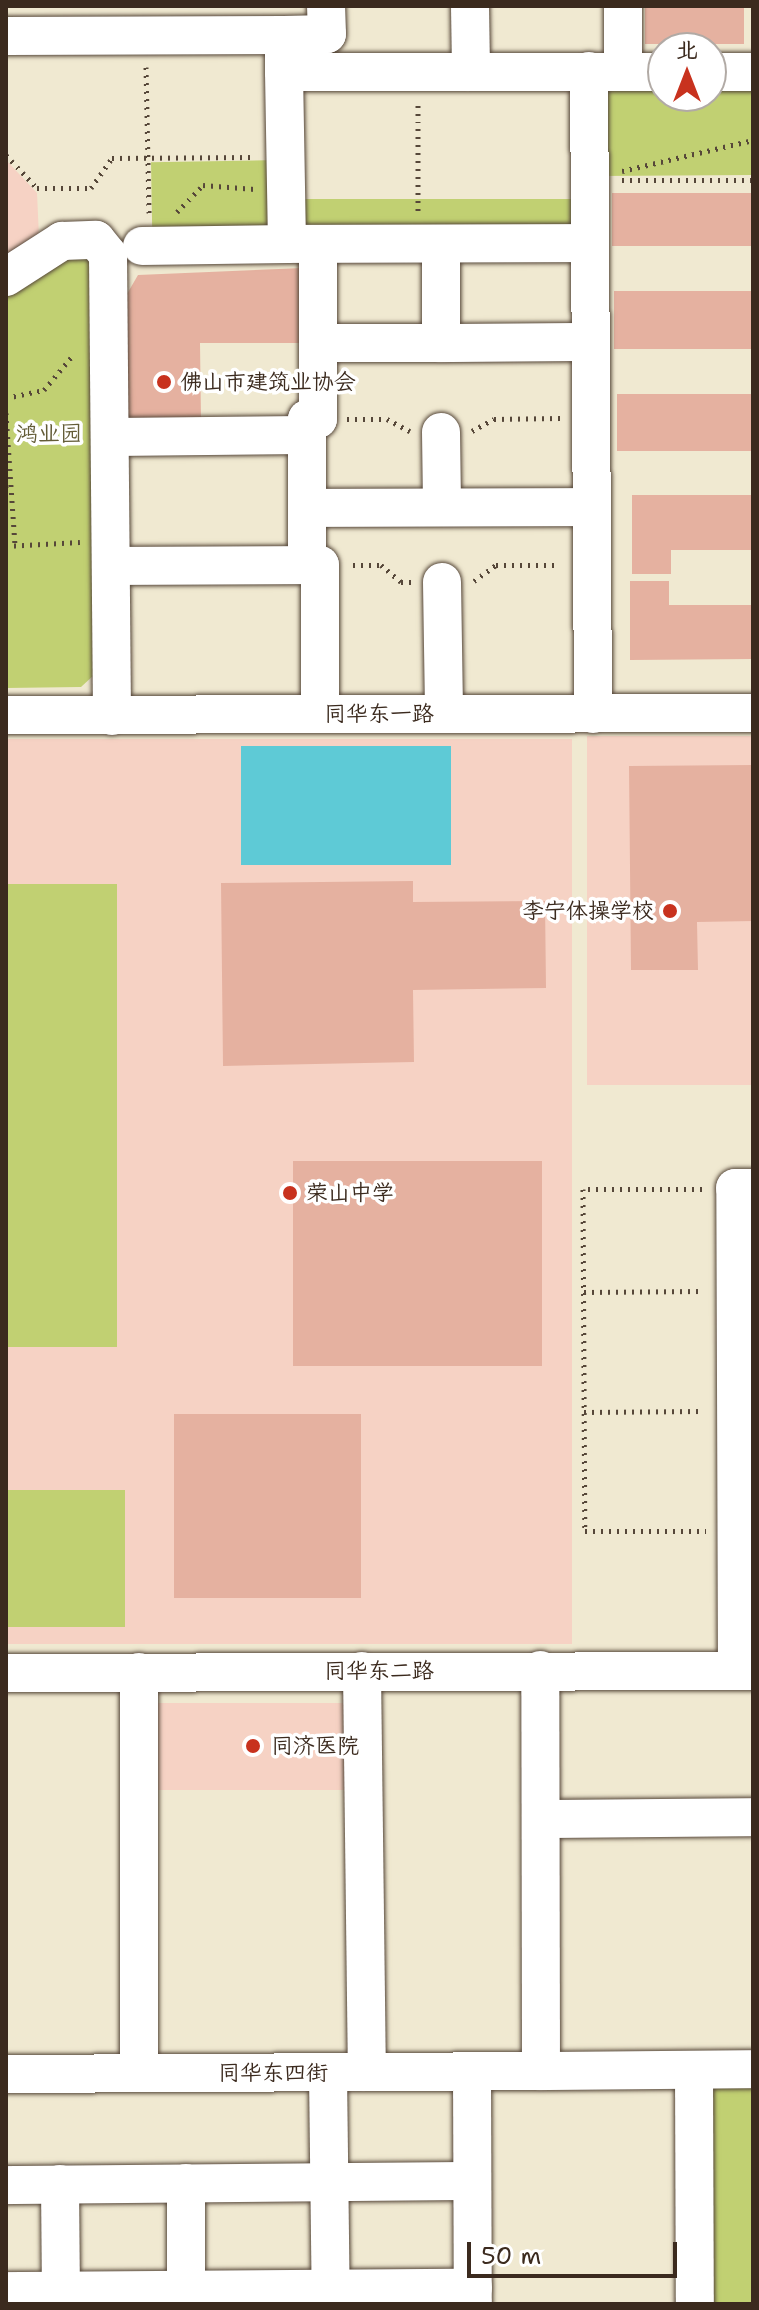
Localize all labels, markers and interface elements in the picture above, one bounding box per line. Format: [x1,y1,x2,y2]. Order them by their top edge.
north arrow [647,32,727,112]
text: 北 [676,35,698,64]
place label: 佛山市建筑业协会 [180,369,356,395]
marker: 佛山市建筑业协会 [155,373,173,391]
park label: 鸿业园 [16,421,82,447]
street label: 同华东一路 [324,701,434,727]
place label: 李宁体操学校 [522,898,654,924]
marker: 李宁体操学校 [661,902,679,920]
place label: 荣山中学 [306,1180,394,1206]
marker: 荣山中学 [281,1184,299,1202]
street label: 同华东二路 [324,1658,434,1684]
place label: 同济医院 [271,1733,359,1759]
marker: 同济医院 [242,1735,264,1757]
street label: 同华东四街 [218,2060,328,2086]
scale bar [471,2226,681,2276]
text: 50 m [481,2240,541,2272]

